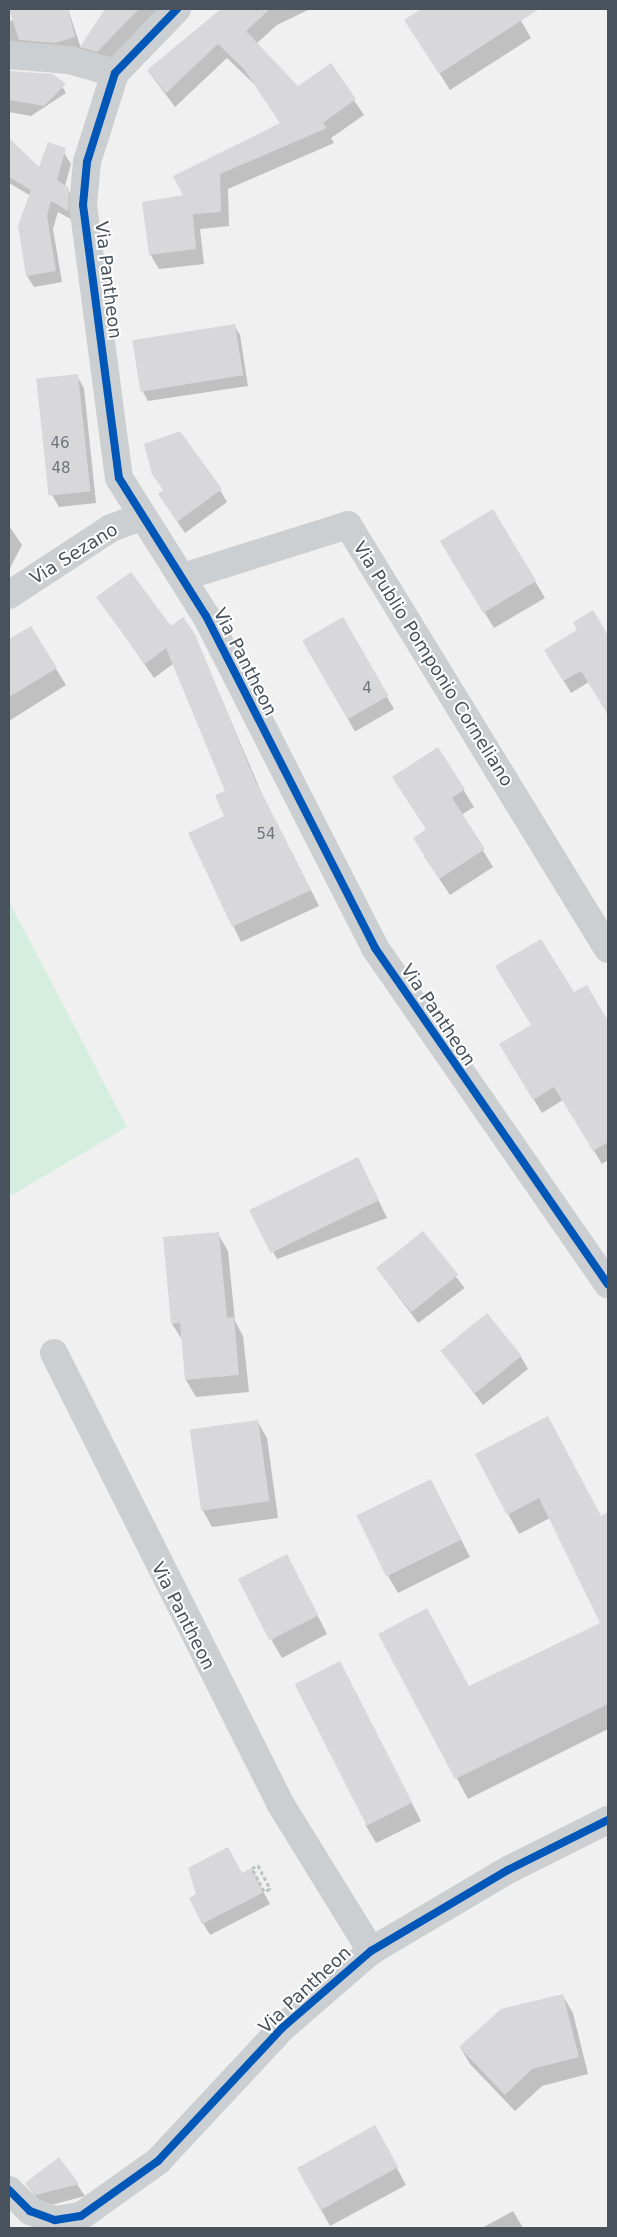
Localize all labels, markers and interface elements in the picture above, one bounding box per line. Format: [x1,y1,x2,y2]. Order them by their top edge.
street label: Via Pantheon [90,220,126,340]
house number: 46 [50,435,70,453]
house number: 48 [51,460,71,478]
street label: Via Sezano [26,519,122,589]
street label: Via Publio Pomponio Corneliano [348,538,518,790]
street label: Via Pantheon [209,604,281,720]
house number: 4 [362,680,372,698]
house number: 54 [256,826,276,844]
street label: Via Pantheon [396,960,480,1070]
street label: Via Pantheon [147,1558,219,1674]
street label: Via Pantheon [254,1942,356,2038]

